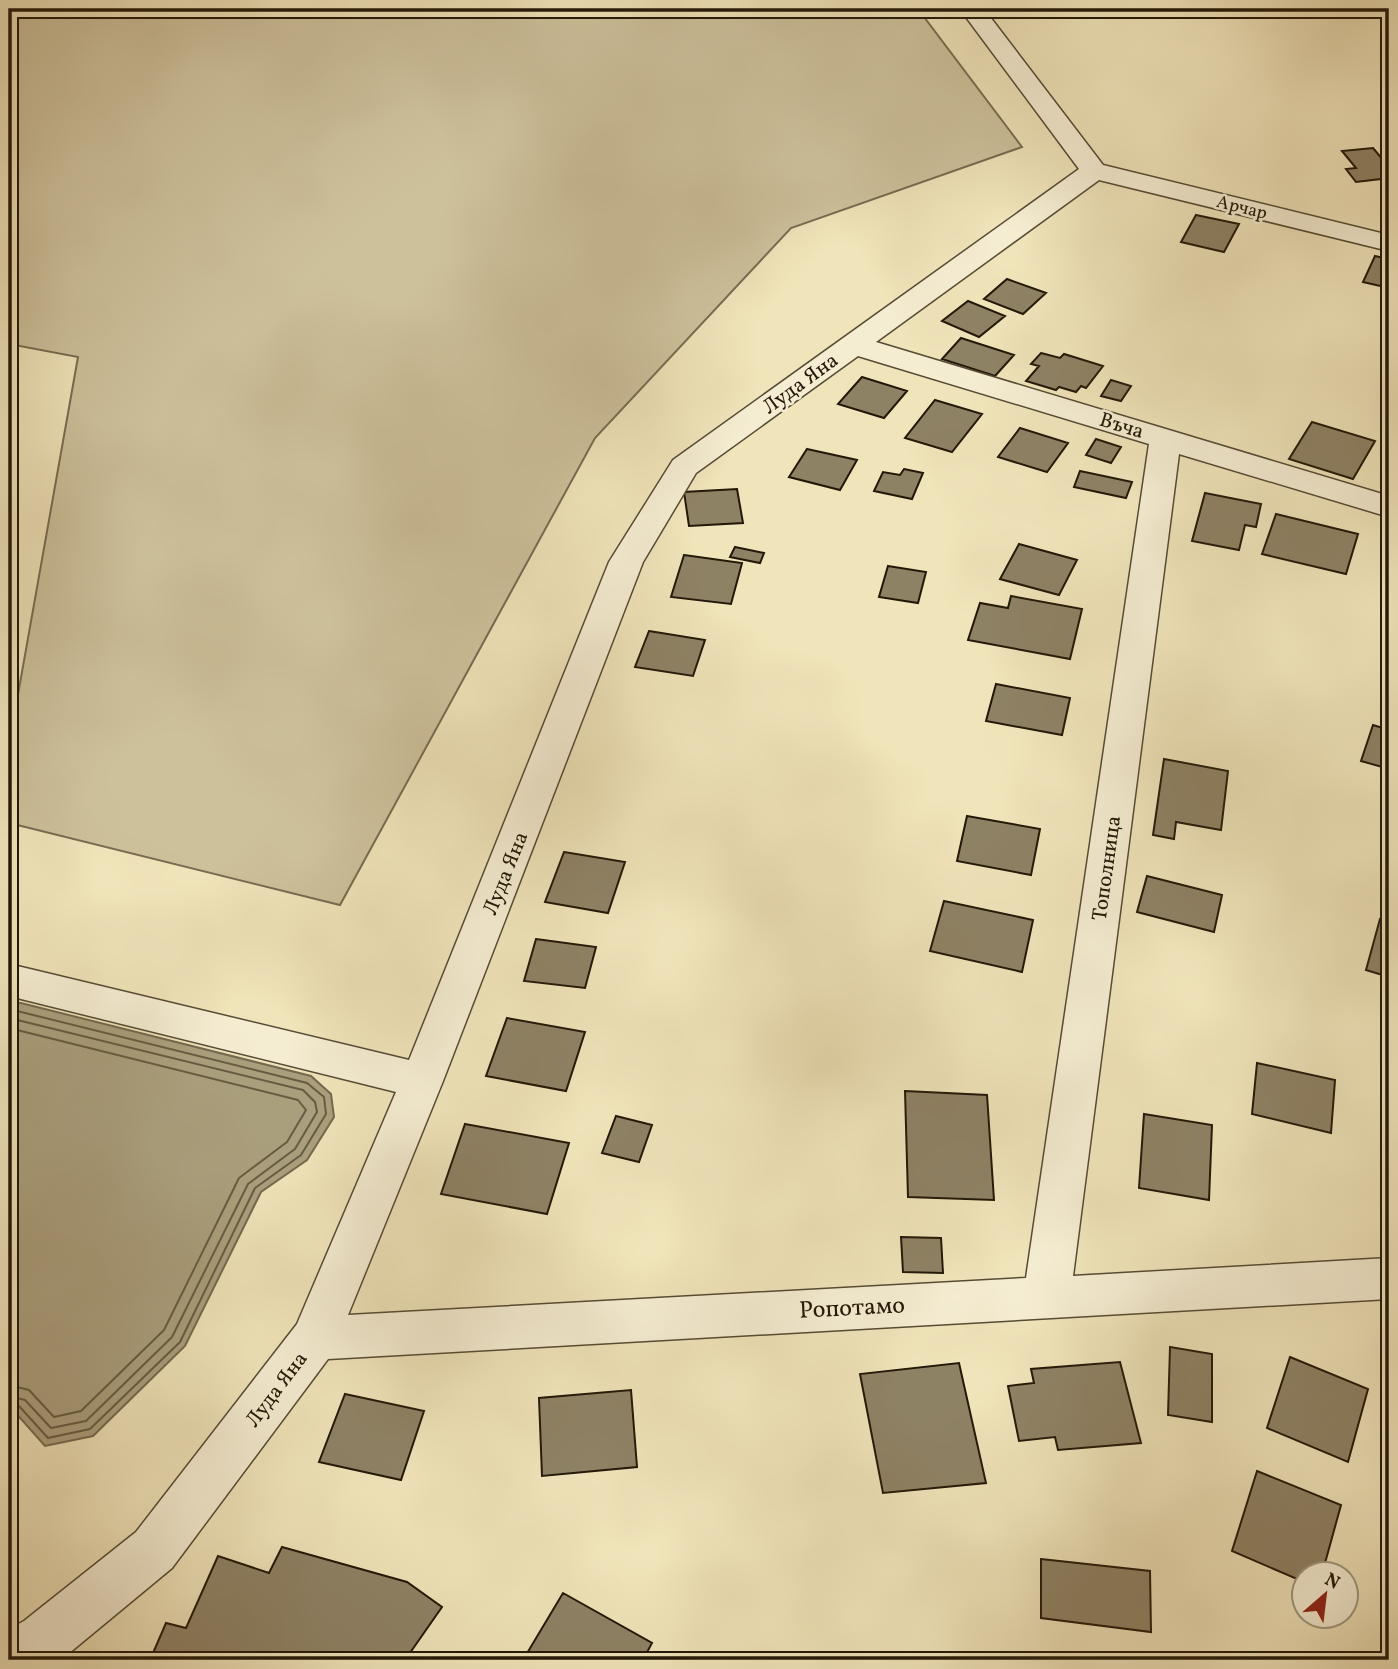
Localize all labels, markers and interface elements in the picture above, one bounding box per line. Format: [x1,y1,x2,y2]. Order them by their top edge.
street label: Арчар [1214,190,1270,227]
street label: Луда Яна [757,347,845,422]
street label: Въча [1096,406,1147,447]
street label: Тополница [1086,814,1129,923]
street label: Луда Яна [477,828,536,920]
street label: Ропотамо [798,1289,906,1329]
street label: Луда Яна [239,1346,315,1434]
north arrow [1290,1560,1360,1630]
text: N [1320,1567,1344,1597]

